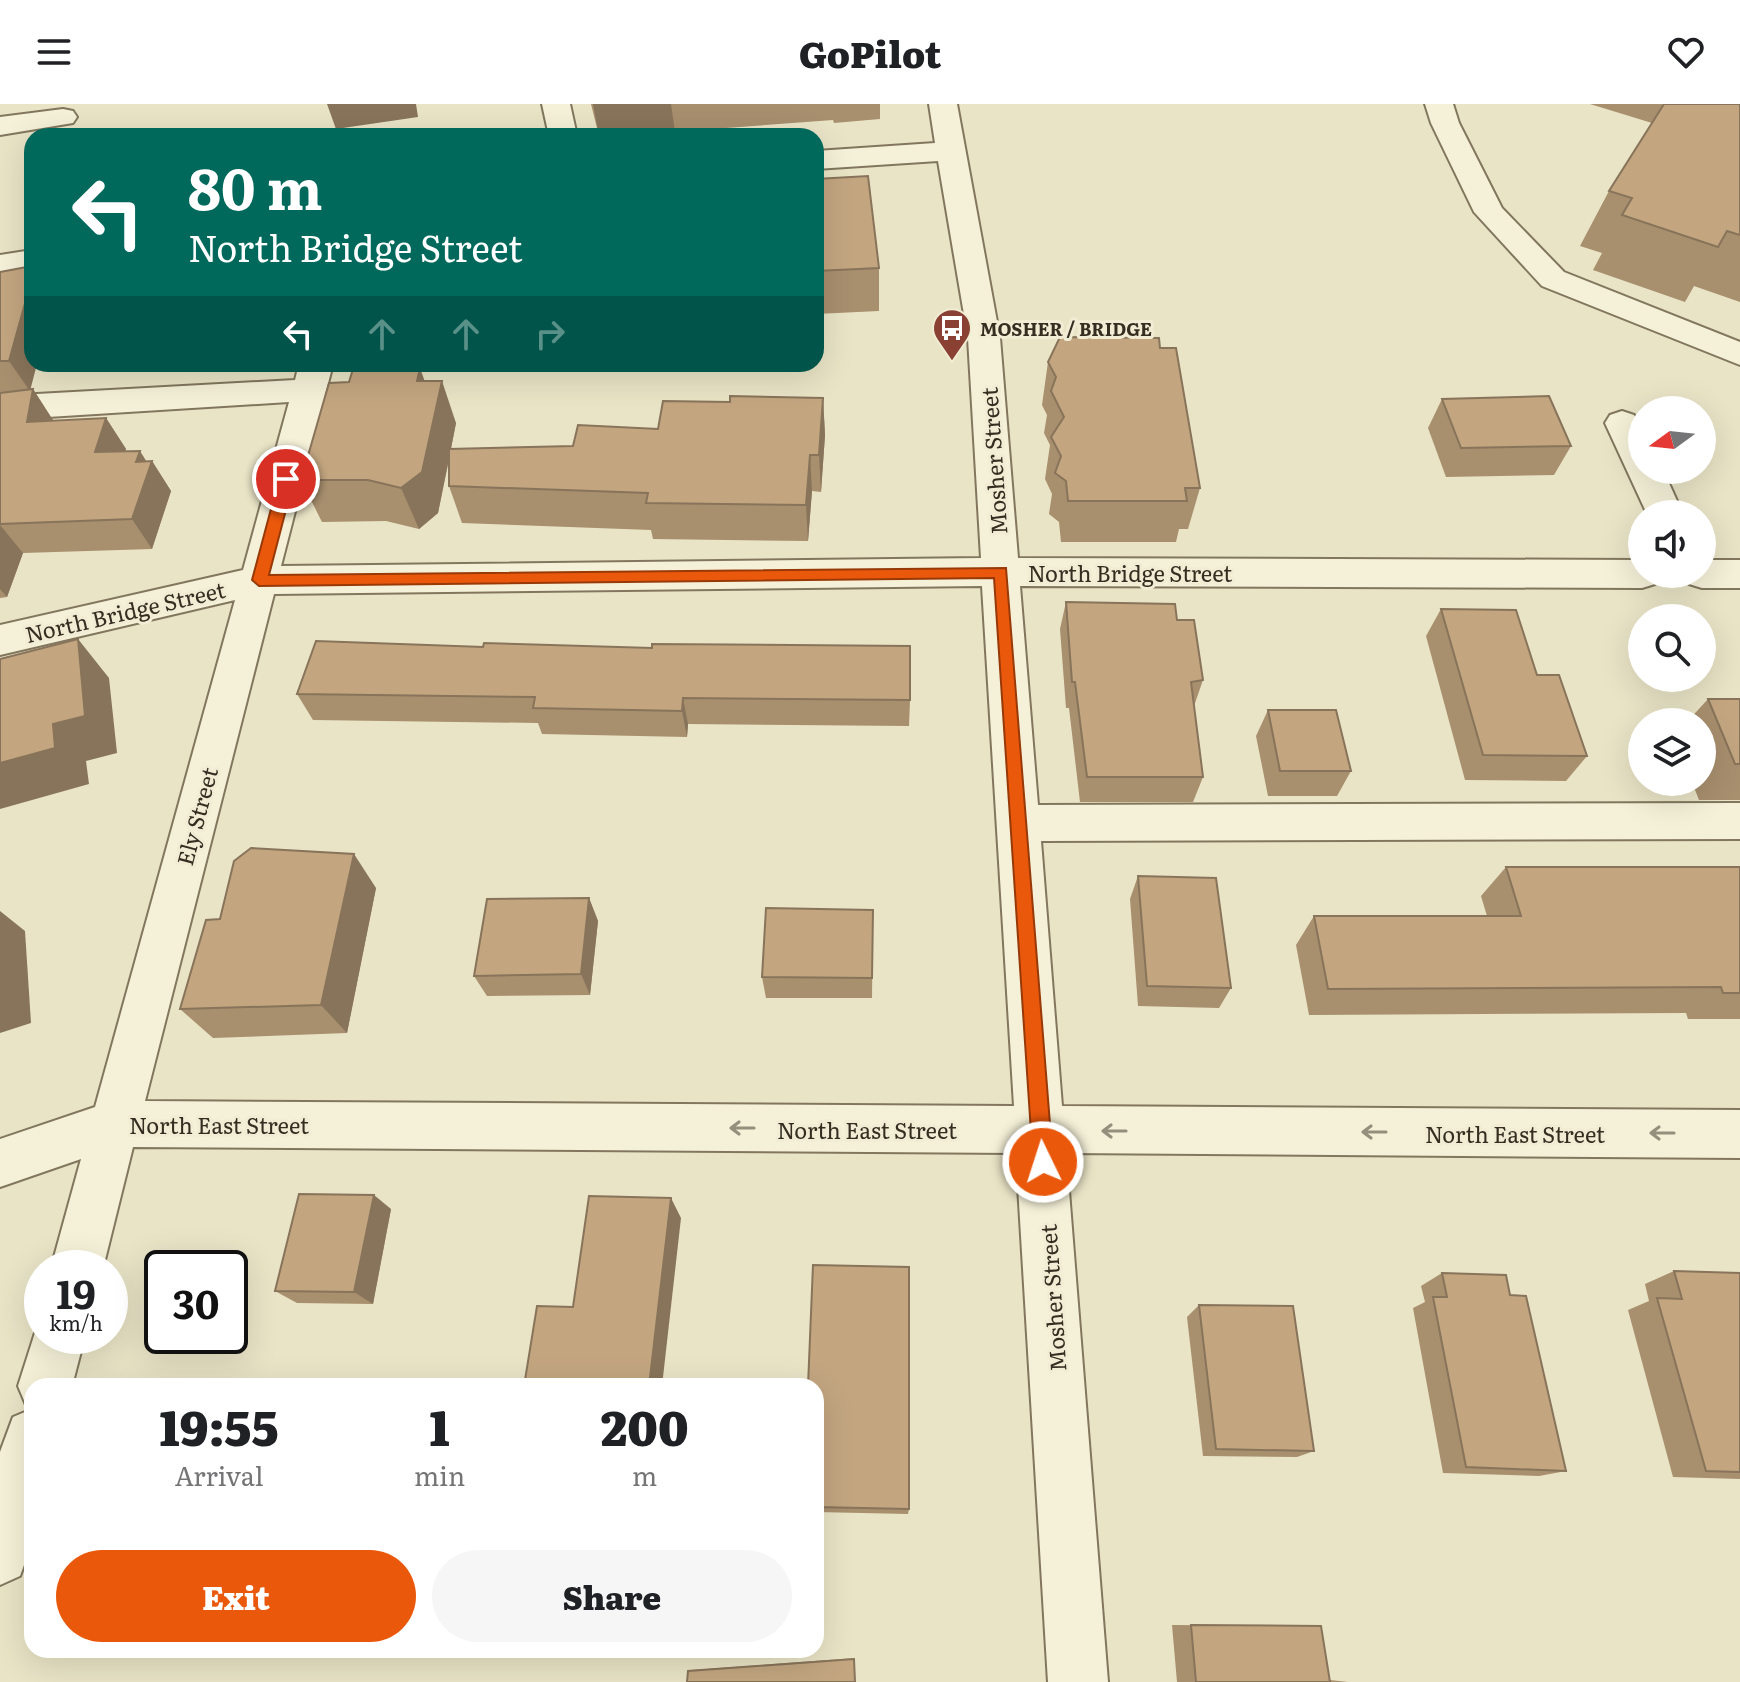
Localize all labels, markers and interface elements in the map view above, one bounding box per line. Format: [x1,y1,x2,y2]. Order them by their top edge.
text: GoPilot [799,26,941,79]
icon: menu [32,30,76,74]
icon: heart [1664,30,1708,74]
text: 80 m [188,144,323,227]
icon: left [56,160,160,264]
text: North Bridge Street [188,220,523,273]
bus stop icon: MOSHER / BRIDGE [931,307,973,362]
icon: left [276,312,320,356]
icon: ahead [360,312,404,356]
icon: ahead [444,312,488,356]
icon: right [528,312,572,356]
place label: MOSHER / BRIDGE [980,315,1152,342]
street label: Mosher Street [971,386,1015,536]
north arrow [1628,396,1716,484]
map controls [1628,396,1716,796]
pin [252,445,320,513]
icon: arrive [264,457,308,501]
button: sound [1628,500,1716,588]
street label: North Bridge Street [1028,556,1232,589]
street label: North Bridge Street [22,572,228,650]
button: search [1628,604,1716,692]
button: layers [1628,708,1716,796]
street label: Ely Street [167,763,225,869]
street label: North East Street [129,1108,309,1141]
street label: North East Street [777,1113,957,1146]
street label: North East Street [1425,1117,1605,1150]
position arrow [1001,1120,1085,1204]
one-way arrow [729,1121,756,1136]
one-way arrow [1101,1123,1128,1139]
one-way arrow [1361,1124,1388,1140]
one-way arrow [1649,1125,1676,1141]
street label: Mosher Street [1030,1223,1074,1373]
speed limit sign: 30 [144,1250,248,1354]
text: 19 [56,1262,96,1321]
text: km/h [49,1307,103,1337]
text: 19:55 [159,1390,279,1461]
text: 1 [430,1390,450,1461]
text: 200 [601,1390,689,1461]
text: Arrival [175,1455,263,1494]
text: min [414,1455,465,1494]
text: m [632,1455,657,1494]
button: Exit [56,1550,416,1642]
button: Share [432,1550,792,1642]

